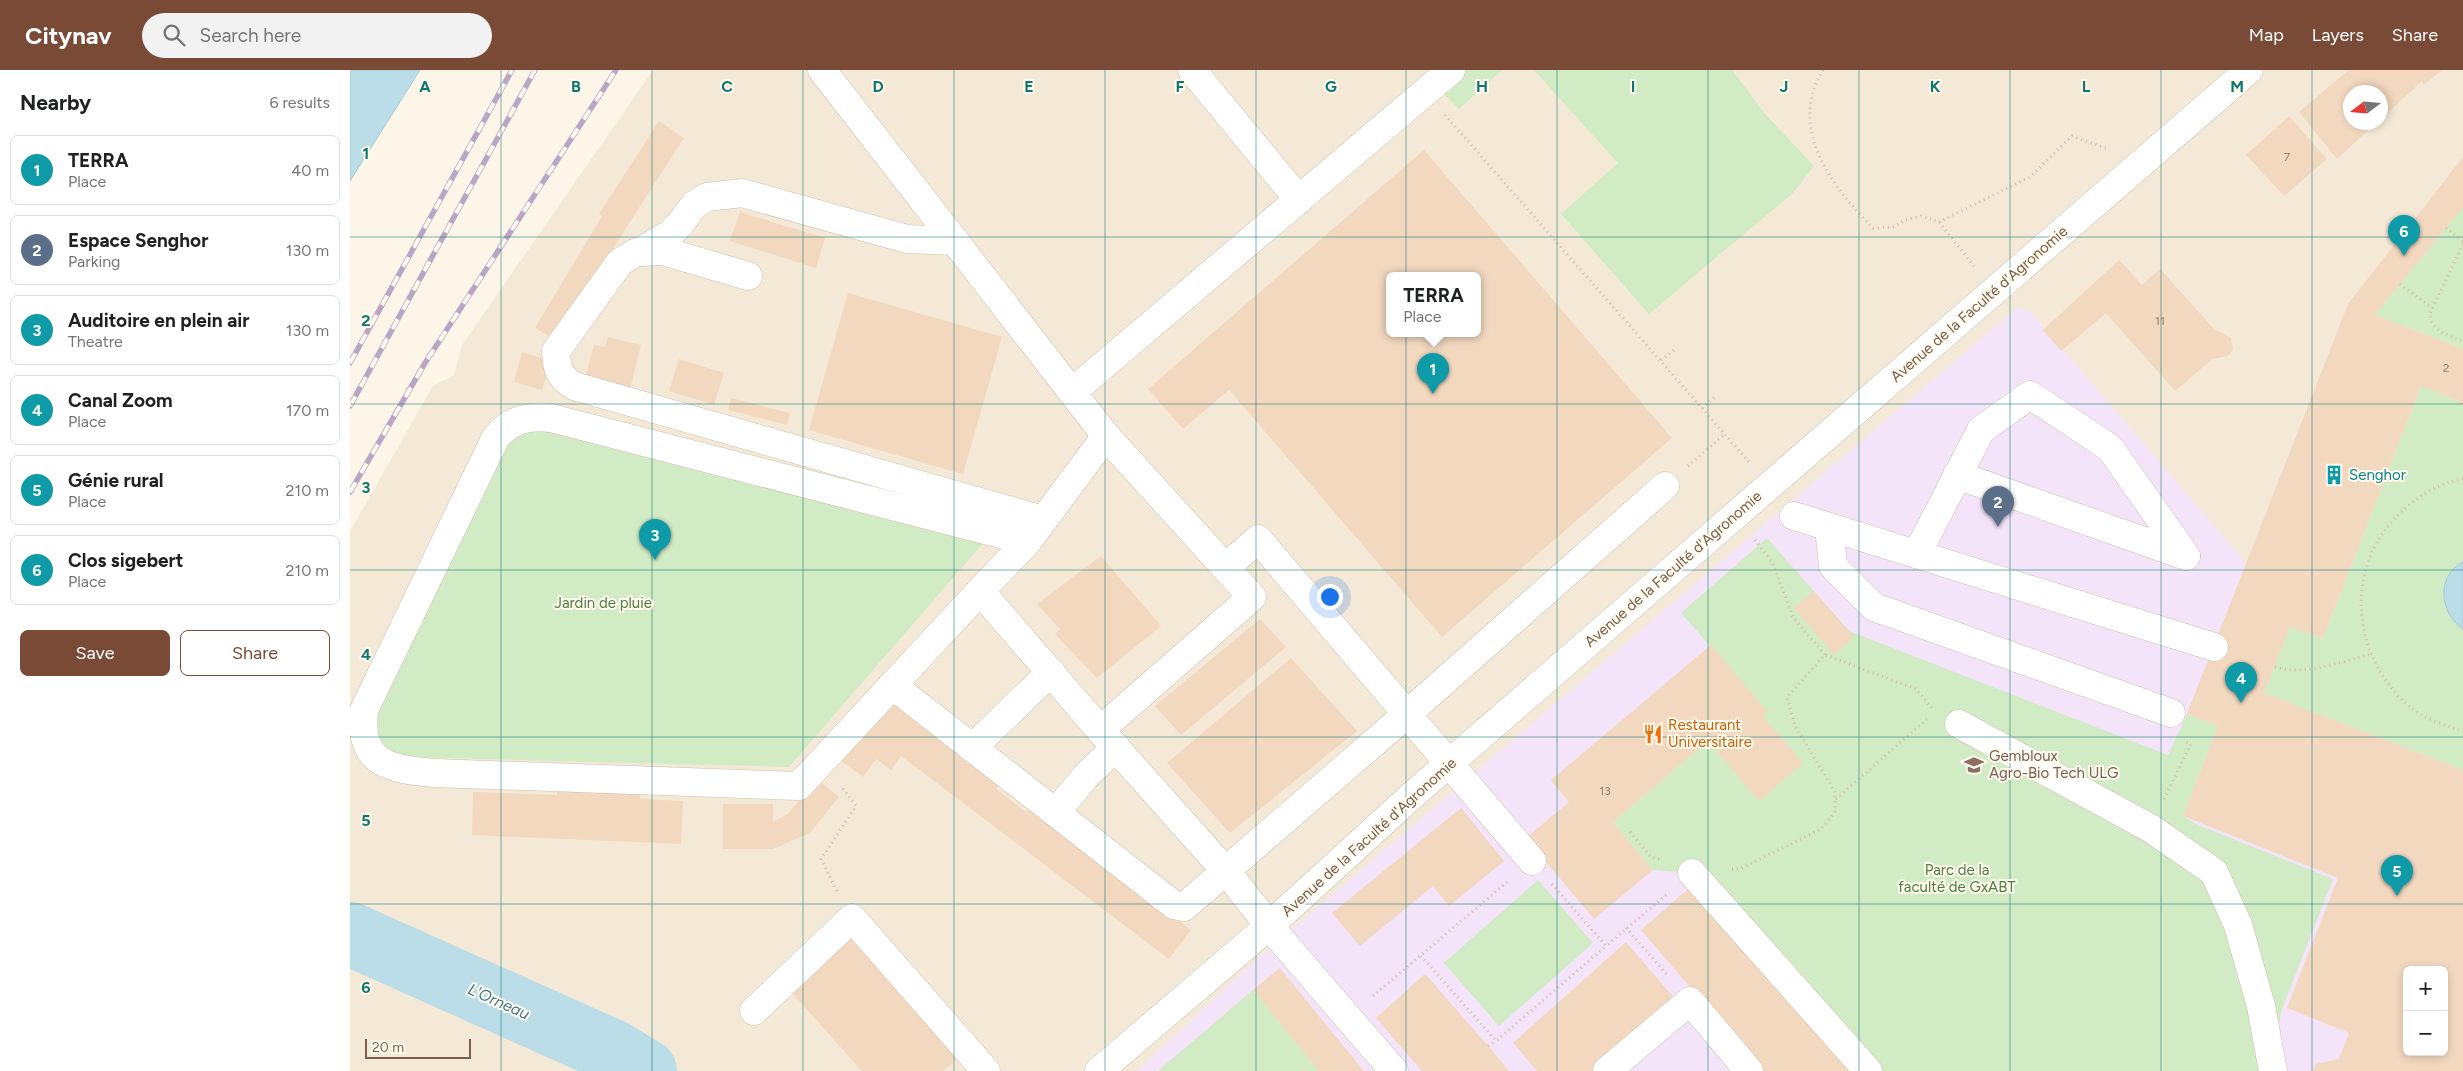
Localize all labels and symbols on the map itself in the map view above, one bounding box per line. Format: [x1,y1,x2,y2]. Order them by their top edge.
text: A [419,77,431,96]
text: B [571,77,581,96]
text: C [721,77,733,96]
text: D [872,77,884,96]
text: E [1024,77,1034,96]
text: F [1176,77,1185,96]
text: G [1325,77,1337,96]
text: H [1476,77,1488,96]
text: I [1631,77,1635,96]
text: J [1780,77,1788,96]
text: K [1930,77,1941,96]
text: L [2082,77,2091,96]
text: M [2230,77,2244,96]
north arrow [2343,85,2388,130]
text: 1 [363,144,369,163]
house number: 7 [2284,150,2291,164]
pin: 6 [2388,215,2420,256]
street label: Avenue de la Faculté d'Agronomie [1887,222,2071,386]
text: 2 [361,311,371,330]
house number: 11 [2155,314,2165,328]
pin: 1 [1417,353,1449,394]
house number: 2 [2443,361,2449,375]
building icon: Senghor [2323,464,2345,486]
place label: Senghor [2349,466,2406,484]
text: 3 [362,478,371,497]
pin: 2 [1982,486,2014,527]
street label: Avenue de la Faculté d'Agronomie [1581,487,1765,651]
pin: 3 [639,519,671,560]
your location [1317,584,1343,610]
park label: Jardin de pluie [554,594,652,612]
text: 4 [361,645,371,664]
pin: 4 [2225,662,2257,703]
place label: Restaurant Universitaire [1668,716,1752,751]
restaurant icon: Restaurant Universitaire [1642,723,1664,745]
place label: Gembloux Agro-Bio Tech ULG [1989,747,2118,782]
street label: Avenue de la Faculté d'Agronomie [1278,754,1460,920]
school or university icon: Gembloux Agro-Bio Tech ULG [1963,754,1985,776]
house number: 13 [1599,784,1611,798]
text: 5 [361,811,371,830]
pin: 5 [2381,855,2413,896]
park label: Parc de la faculté de GxABT [1898,861,2016,896]
text: 6 [361,978,371,997]
water label: L'Orneau [465,979,533,1023]
scale bar [365,1036,471,1059]

